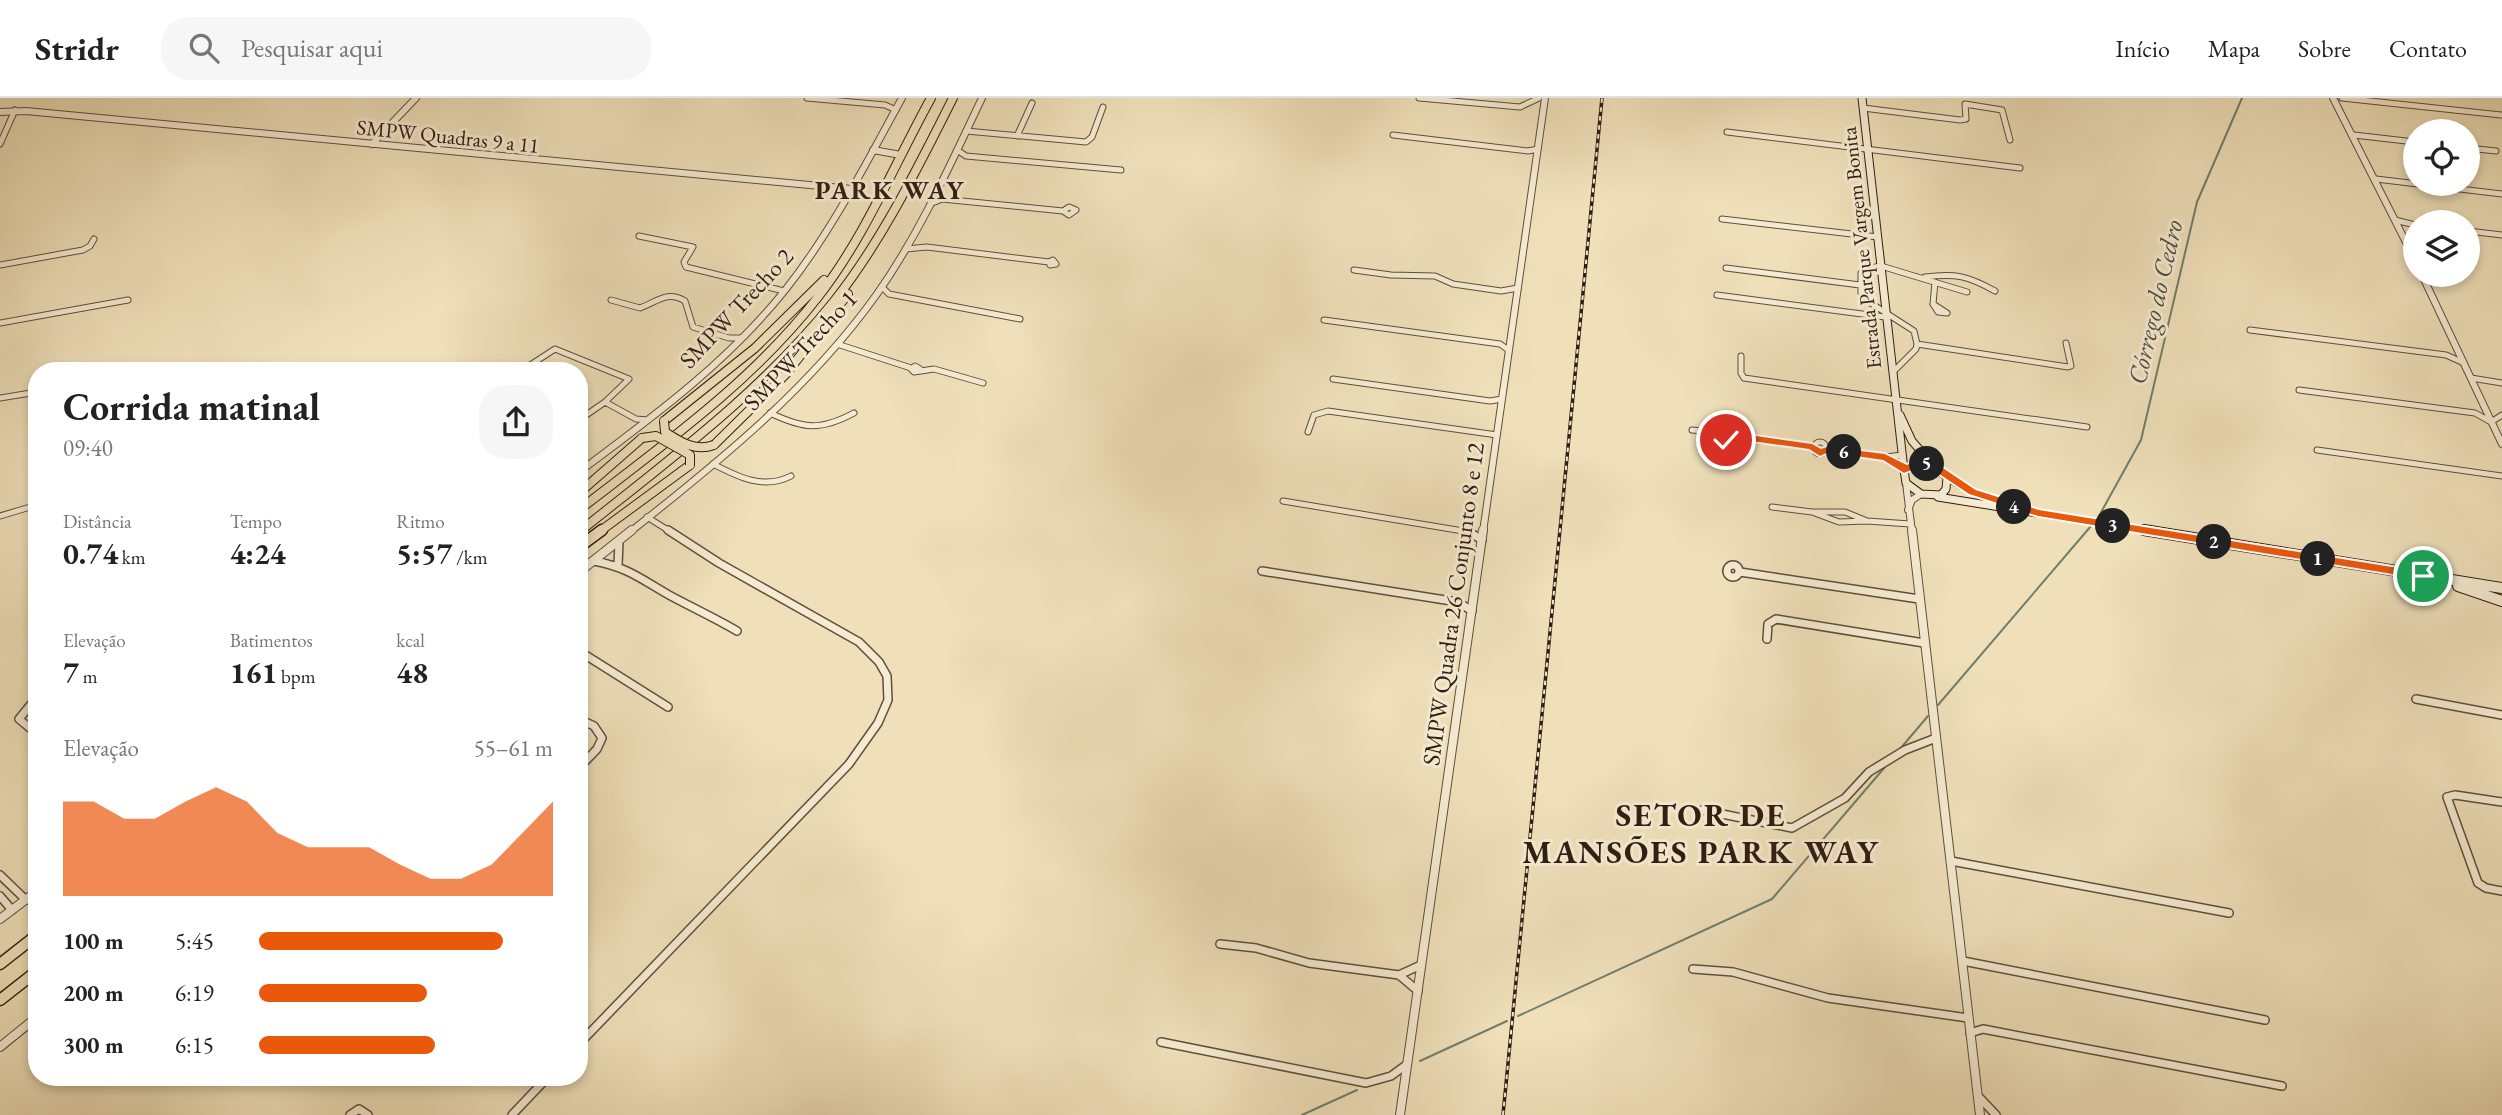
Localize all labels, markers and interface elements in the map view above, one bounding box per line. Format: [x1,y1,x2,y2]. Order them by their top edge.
search box [161,17,651,80]
text: Stridr [35,27,119,70]
icon: search [185,29,223,67]
text: Pesquisar aqui [241,31,383,65]
text: Início [2116,33,2170,64]
text: Mapa [2208,33,2260,64]
text: Sobre [2298,33,2351,64]
text: Contato [2389,33,2467,64]
street label: SMPW Quadras 9 a 11 [355,113,541,160]
map controls [2403,119,2480,287]
button: locate [2403,119,2480,196]
street label: Estrada Parque Vargem Bonita [1835,125,1887,370]
district label: PARK WAY [815,173,965,207]
button: layers [2403,210,2480,287]
water label: Córrego do Cedro [2120,216,2190,388]
street label: SMPW Trecho 2 [672,241,800,375]
street label: SMPW Trecho 1 [736,283,864,417]
text: Corrida matinal [63,382,320,431]
button: share [479,385,553,459]
pin [1696,410,1756,470]
icon: check [1707,421,1745,459]
text: 09:40 [63,433,113,463]
pin: 6 [1826,434,1862,470]
text: 6 [1838,439,1849,464]
street label: SMPW Quadra 26 Conjunto 8 e 12 [1415,440,1491,767]
pin: 5 [1910,446,1944,482]
text: 5 [1921,451,1932,476]
pin: 4 [1996,490,2032,524]
text: 4 [2008,494,2019,519]
pin: 3 [2096,508,2130,544]
text: Distância [63,509,132,534]
text: Tempo [230,509,282,534]
text: Ritmo [396,509,445,534]
text: 3 [2107,513,2118,538]
pin: 2 [2196,524,2232,560]
text: 2 [2208,529,2219,554]
text: 0.74 [63,534,118,573]
text: 4:24 [230,534,286,573]
text: 5:57 [396,534,452,573]
pin: 1 [2300,542,2336,576]
text: km [118,545,146,570]
text: /km [452,545,487,570]
text: 1 [2312,546,2323,571]
pin [2393,546,2453,606]
icon: arrive [2404,557,2442,595]
text: Elevação [63,628,126,653]
text: Batimentos [230,628,313,653]
text: kcal [396,628,425,653]
text: 7 [63,653,79,692]
text: 161 [230,653,277,692]
text: 48 [396,653,428,692]
text: m [79,664,97,689]
text: bpm [277,664,316,689]
text: Elevação [63,733,139,763]
text: 55–61 m [474,733,553,763]
district label: SETOR DE MANSÕES PARK WAY [1522,794,1880,873]
text: 100 m [63,926,124,956]
text: 5:45 [175,926,214,956]
text: 200 m [63,978,124,1008]
text: 6:19 [175,978,214,1008]
text: 300 m [63,1030,124,1060]
text: 6:15 [175,1030,214,1060]

